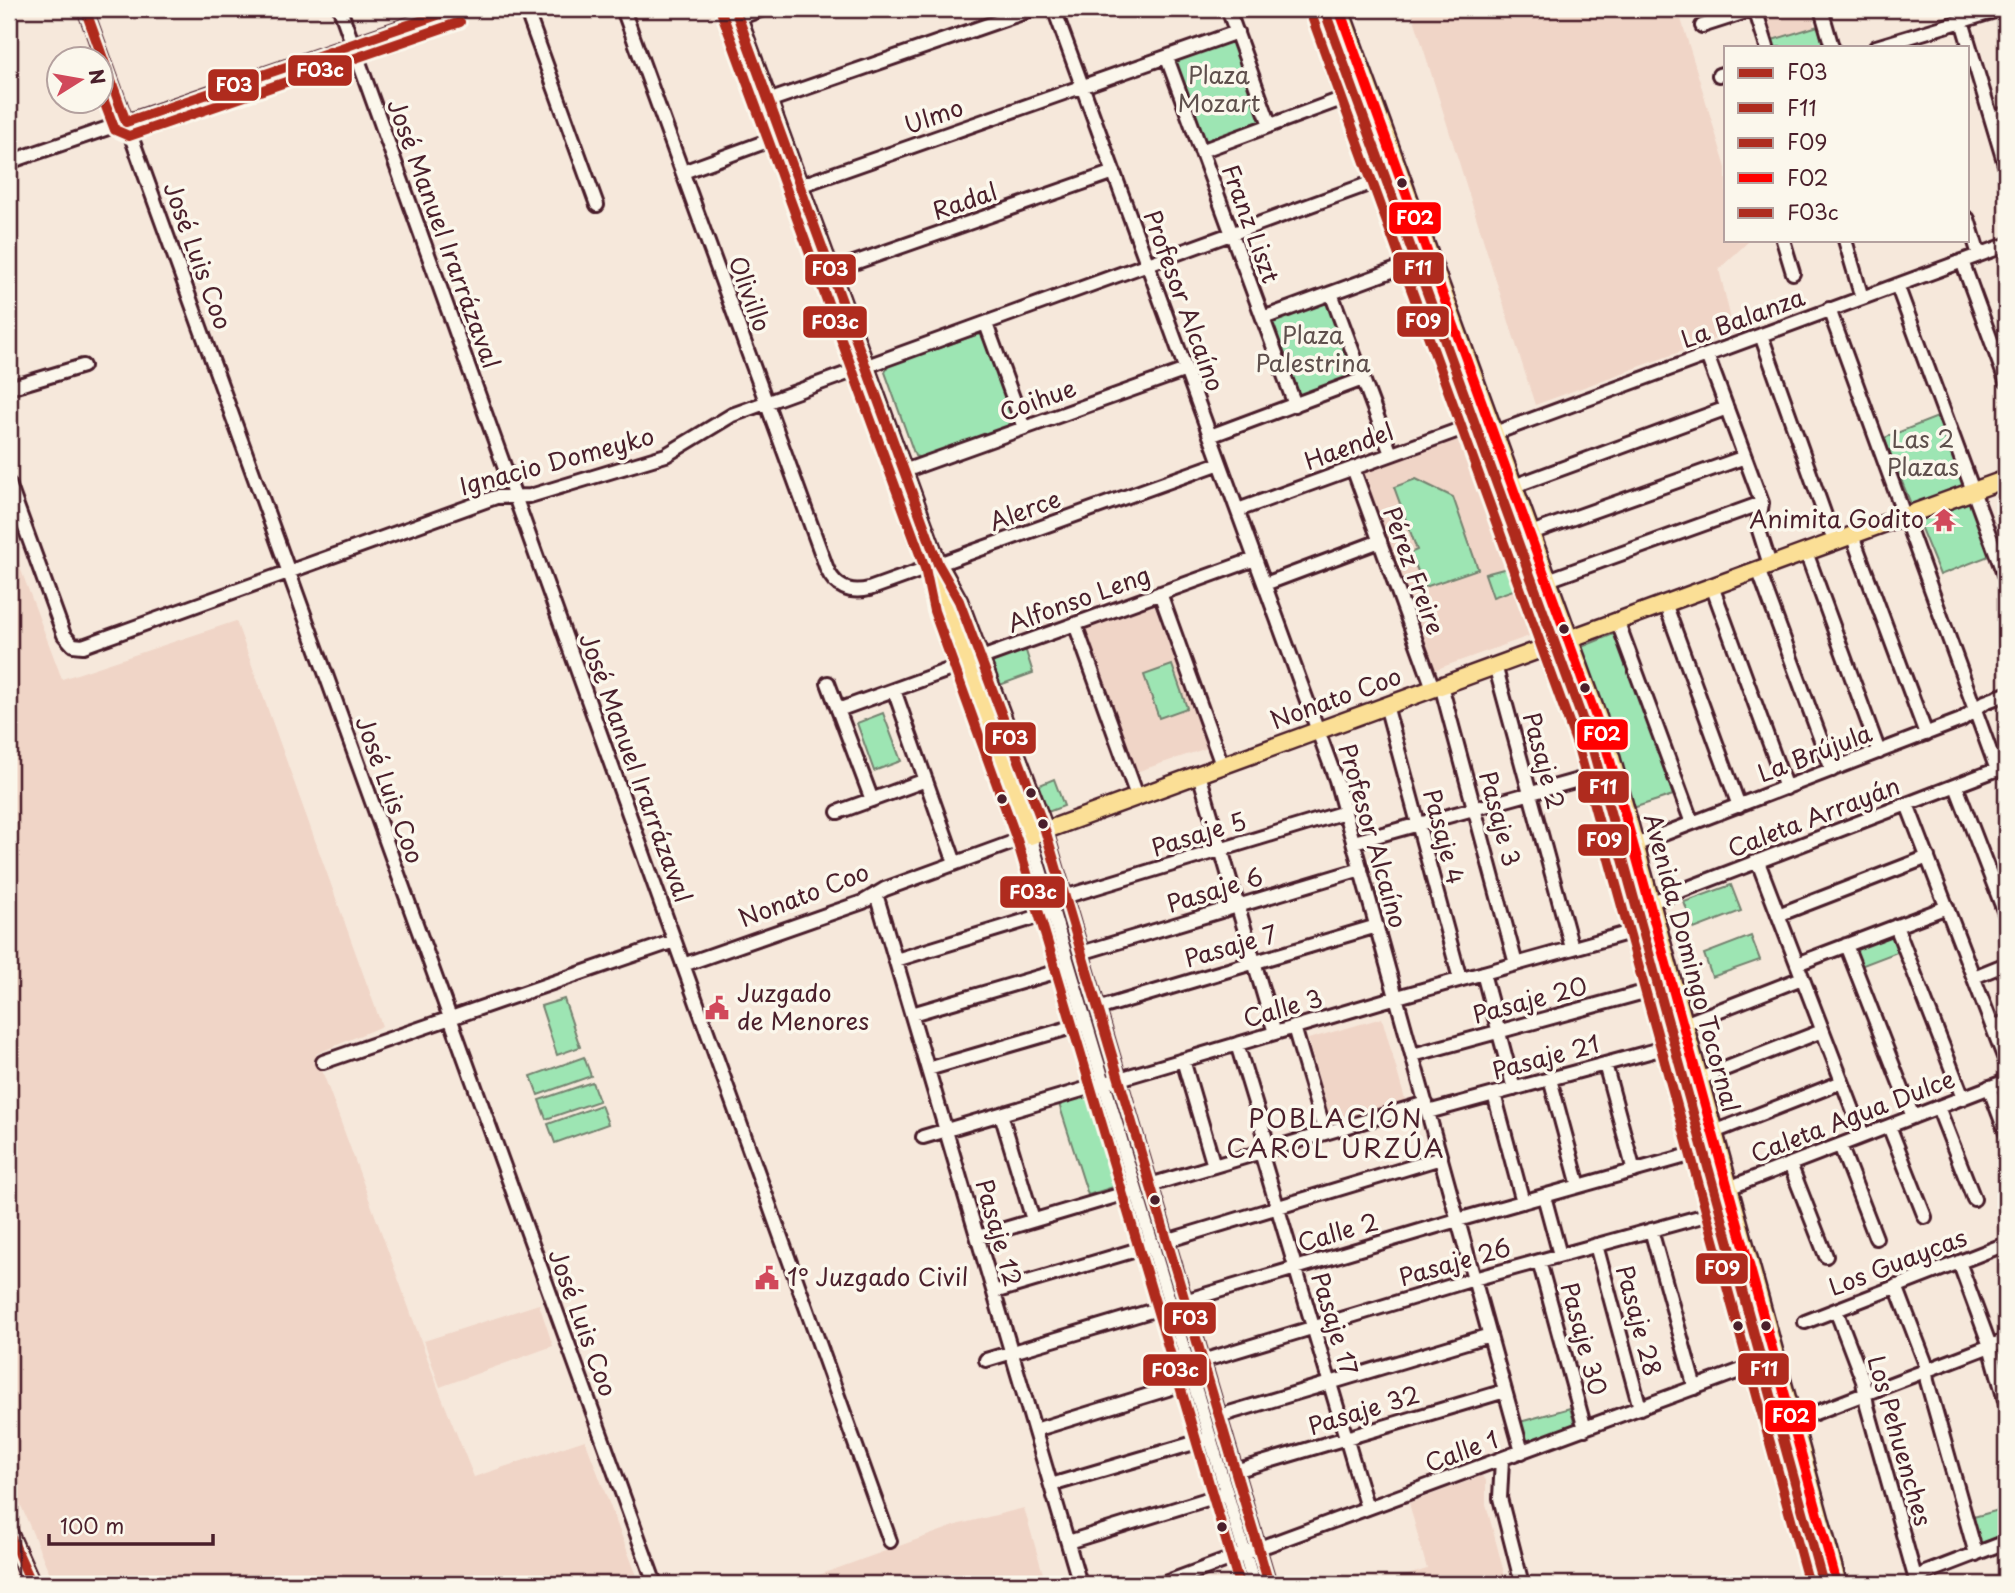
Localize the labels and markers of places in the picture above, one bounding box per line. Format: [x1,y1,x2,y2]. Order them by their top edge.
unlabelled marker [1395,176,1409,190]
place label: Animita Godito [1749,500,1924,536]
temple icon: Animita Godito [1930,506,1958,534]
unlabelled marker [1557,622,1571,636]
unlabelled marker [1578,681,1592,695]
unlabelled marker [1024,786,1038,800]
unlabelled marker [995,792,1009,806]
unlabelled marker [1036,817,1050,831]
place label: Juzgado de Menores [737,974,869,1038]
public building icon: Juzgado de Menores [703,994,731,1022]
unlabelled marker [1148,1193,1162,1207]
place label: 1° Juzgado Civil [787,1258,968,1294]
public building icon: 1° Juzgado Civil [753,1264,781,1292]
unlabelled marker [1731,1319,1745,1333]
unlabelled marker [1759,1319,1773,1333]
unlabelled marker [1215,1520,1229,1534]

